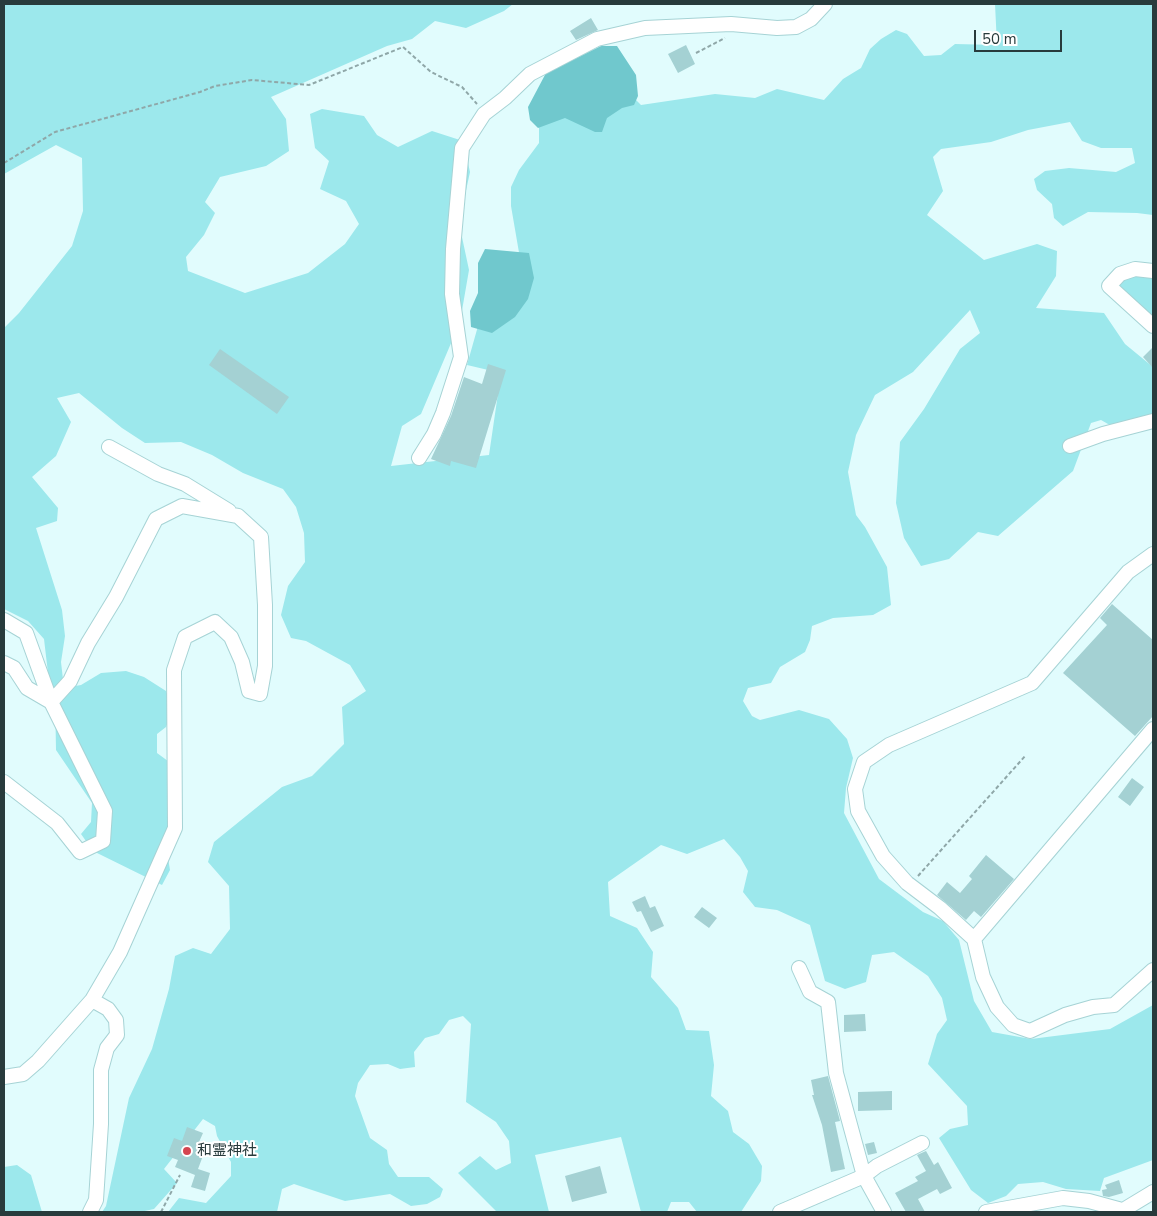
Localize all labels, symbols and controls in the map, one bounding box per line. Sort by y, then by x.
scale bar [977,20,1064,52]
text: 50 m [982,29,1017,49]
place label: 和霊神社 [197,1142,257,1160]
marker: 和霊神社 [181,1145,193,1157]

